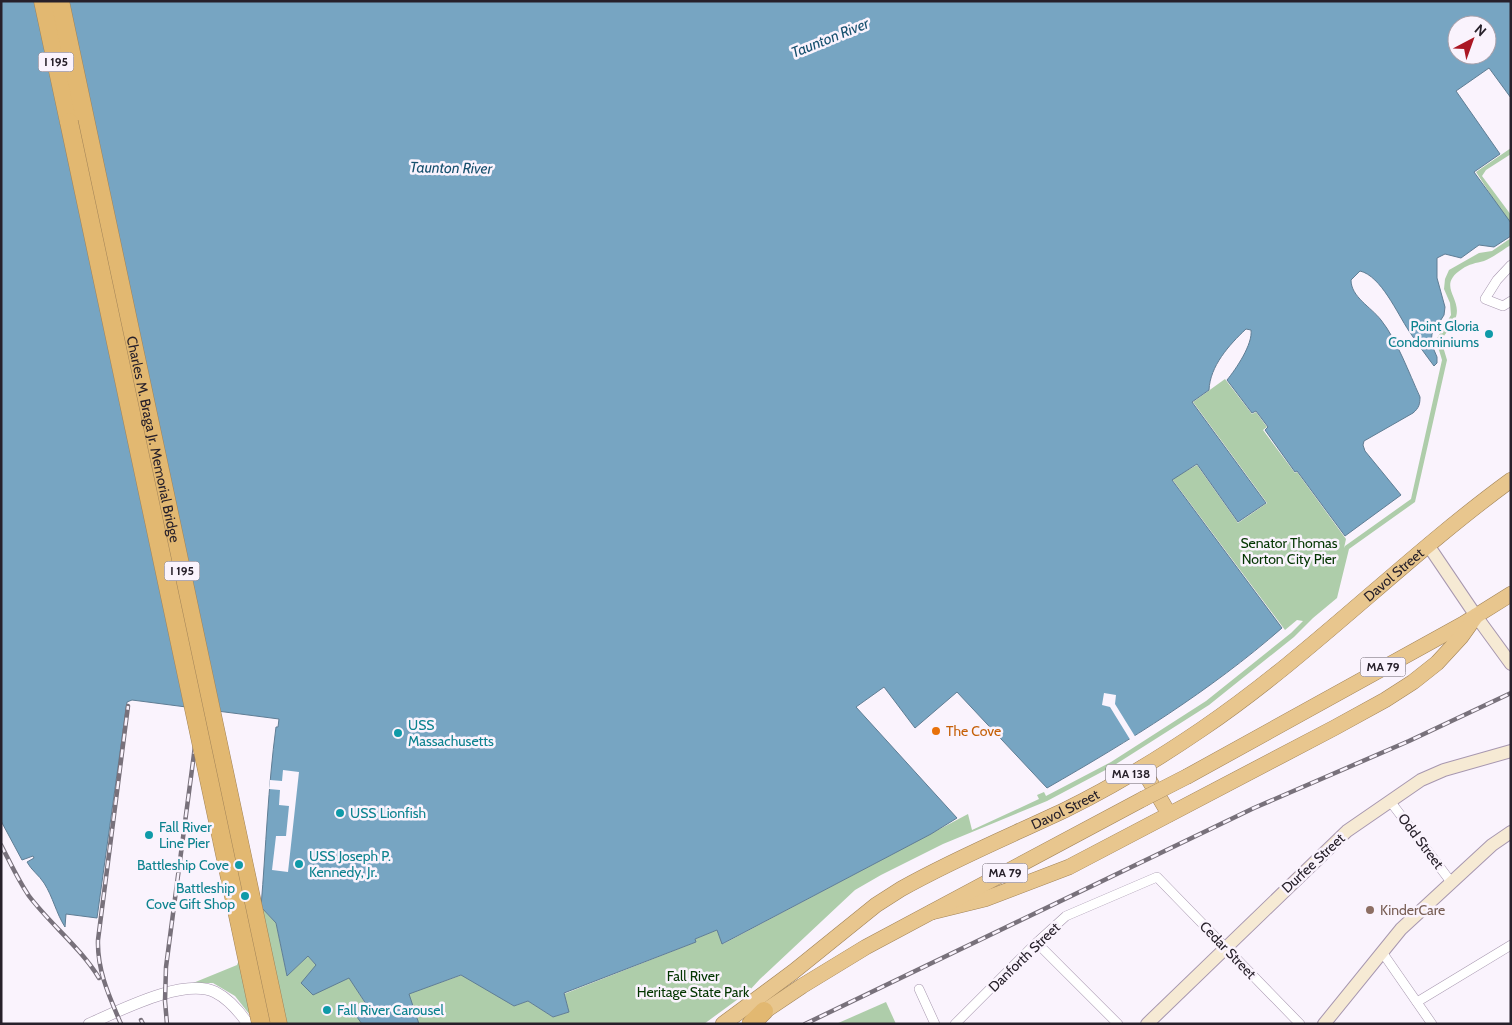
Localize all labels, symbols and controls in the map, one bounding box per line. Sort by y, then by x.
water label: Taunton River [788,14,873,62]
north arrow [1447,15,1497,65]
text: N [1471,20,1490,40]
road number: I 195 [38,52,74,72]
water label: Taunton River [410,158,494,178]
place label: Point Gloria Condominiums [1388,317,1479,351]
marker: Point Gloria Condominiums [1483,328,1495,340]
street label: Charles M. Braga Jr. Memorial Bridge [123,334,184,544]
park label: Senator Thomas Norton City Pier [1240,534,1338,568]
street label: Davol Street [1360,544,1428,606]
road number: I 195 [164,562,200,580]
road number: MA 79 [1360,658,1406,676]
place label: USS Massachusetts [408,716,494,750]
place label: The Cove [946,722,1001,740]
marker: The Cove [930,725,942,737]
marker: USS Massachusetts [392,727,404,739]
road number: MA 138 [1106,764,1156,784]
street label: Davol Street [1028,785,1102,833]
place label: USS Lionfish [350,804,426,822]
marker: USS Lionfish [334,807,346,819]
street label: Odd Street [1394,809,1448,873]
place label: Fall River Line Pier [159,818,212,852]
marker: Fall River Line Pier [143,829,155,841]
street label: Durfee Street [1278,829,1349,897]
place label: USS Joseph P. Kennedy, Jr. [309,847,391,881]
place label: Battleship Cove [137,856,229,874]
marker: USS Joseph P. Kennedy, Jr. [293,858,305,870]
marker: Battleship Cove [233,859,245,871]
road number: MA 79 [982,864,1028,882]
place label: Battleship Cove Gift Shop [146,879,235,913]
marker: Battleship Cove Gift Shop [239,890,251,902]
place label: KinderCare [1380,901,1445,919]
marker: KinderCare [1364,904,1376,916]
street label: Cedar Street [1196,917,1260,983]
street label: Danforth Street [984,918,1064,996]
park label: Fall River Heritage State Park [637,967,750,1001]
place label: Fall River Carousel [337,1001,444,1019]
marker: Fall River Carousel [321,1004,333,1016]

